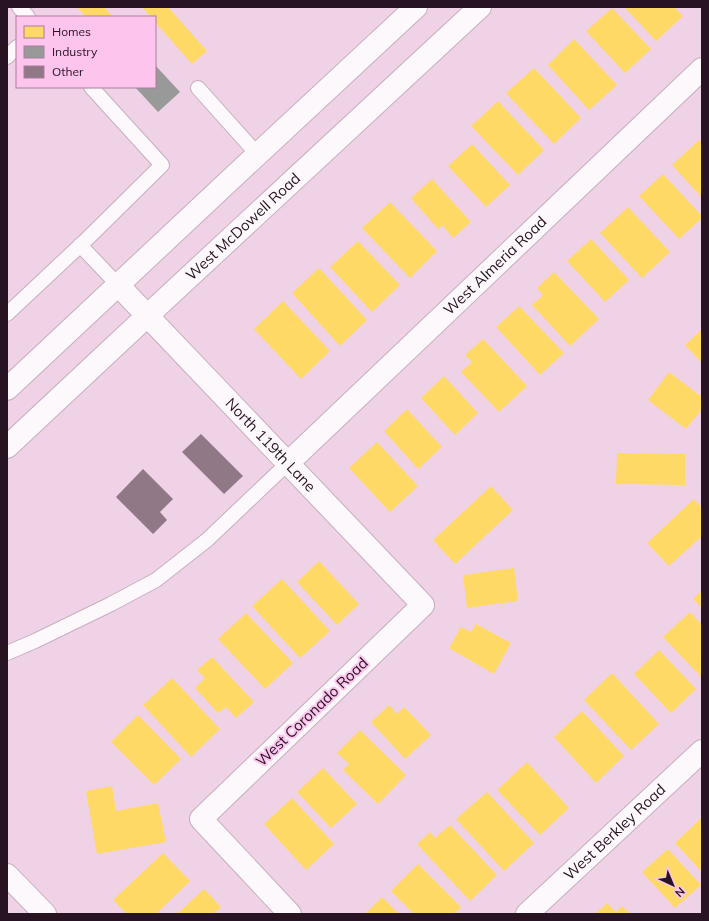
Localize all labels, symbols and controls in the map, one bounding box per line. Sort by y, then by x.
legend [16,16,156,88]
text: Homes [52,24,91,39]
text: Industry [52,44,98,59]
text: Other [52,64,84,79]
street label: West McDowell Road [182,169,304,284]
street label: West Almeria Road [439,212,550,319]
street label: North 119th Lane [222,394,320,496]
street label: West Coronado Road [252,653,372,770]
street label: West Berkley Road [560,780,669,884]
north arrow [653,865,693,905]
text: N [672,884,688,900]

